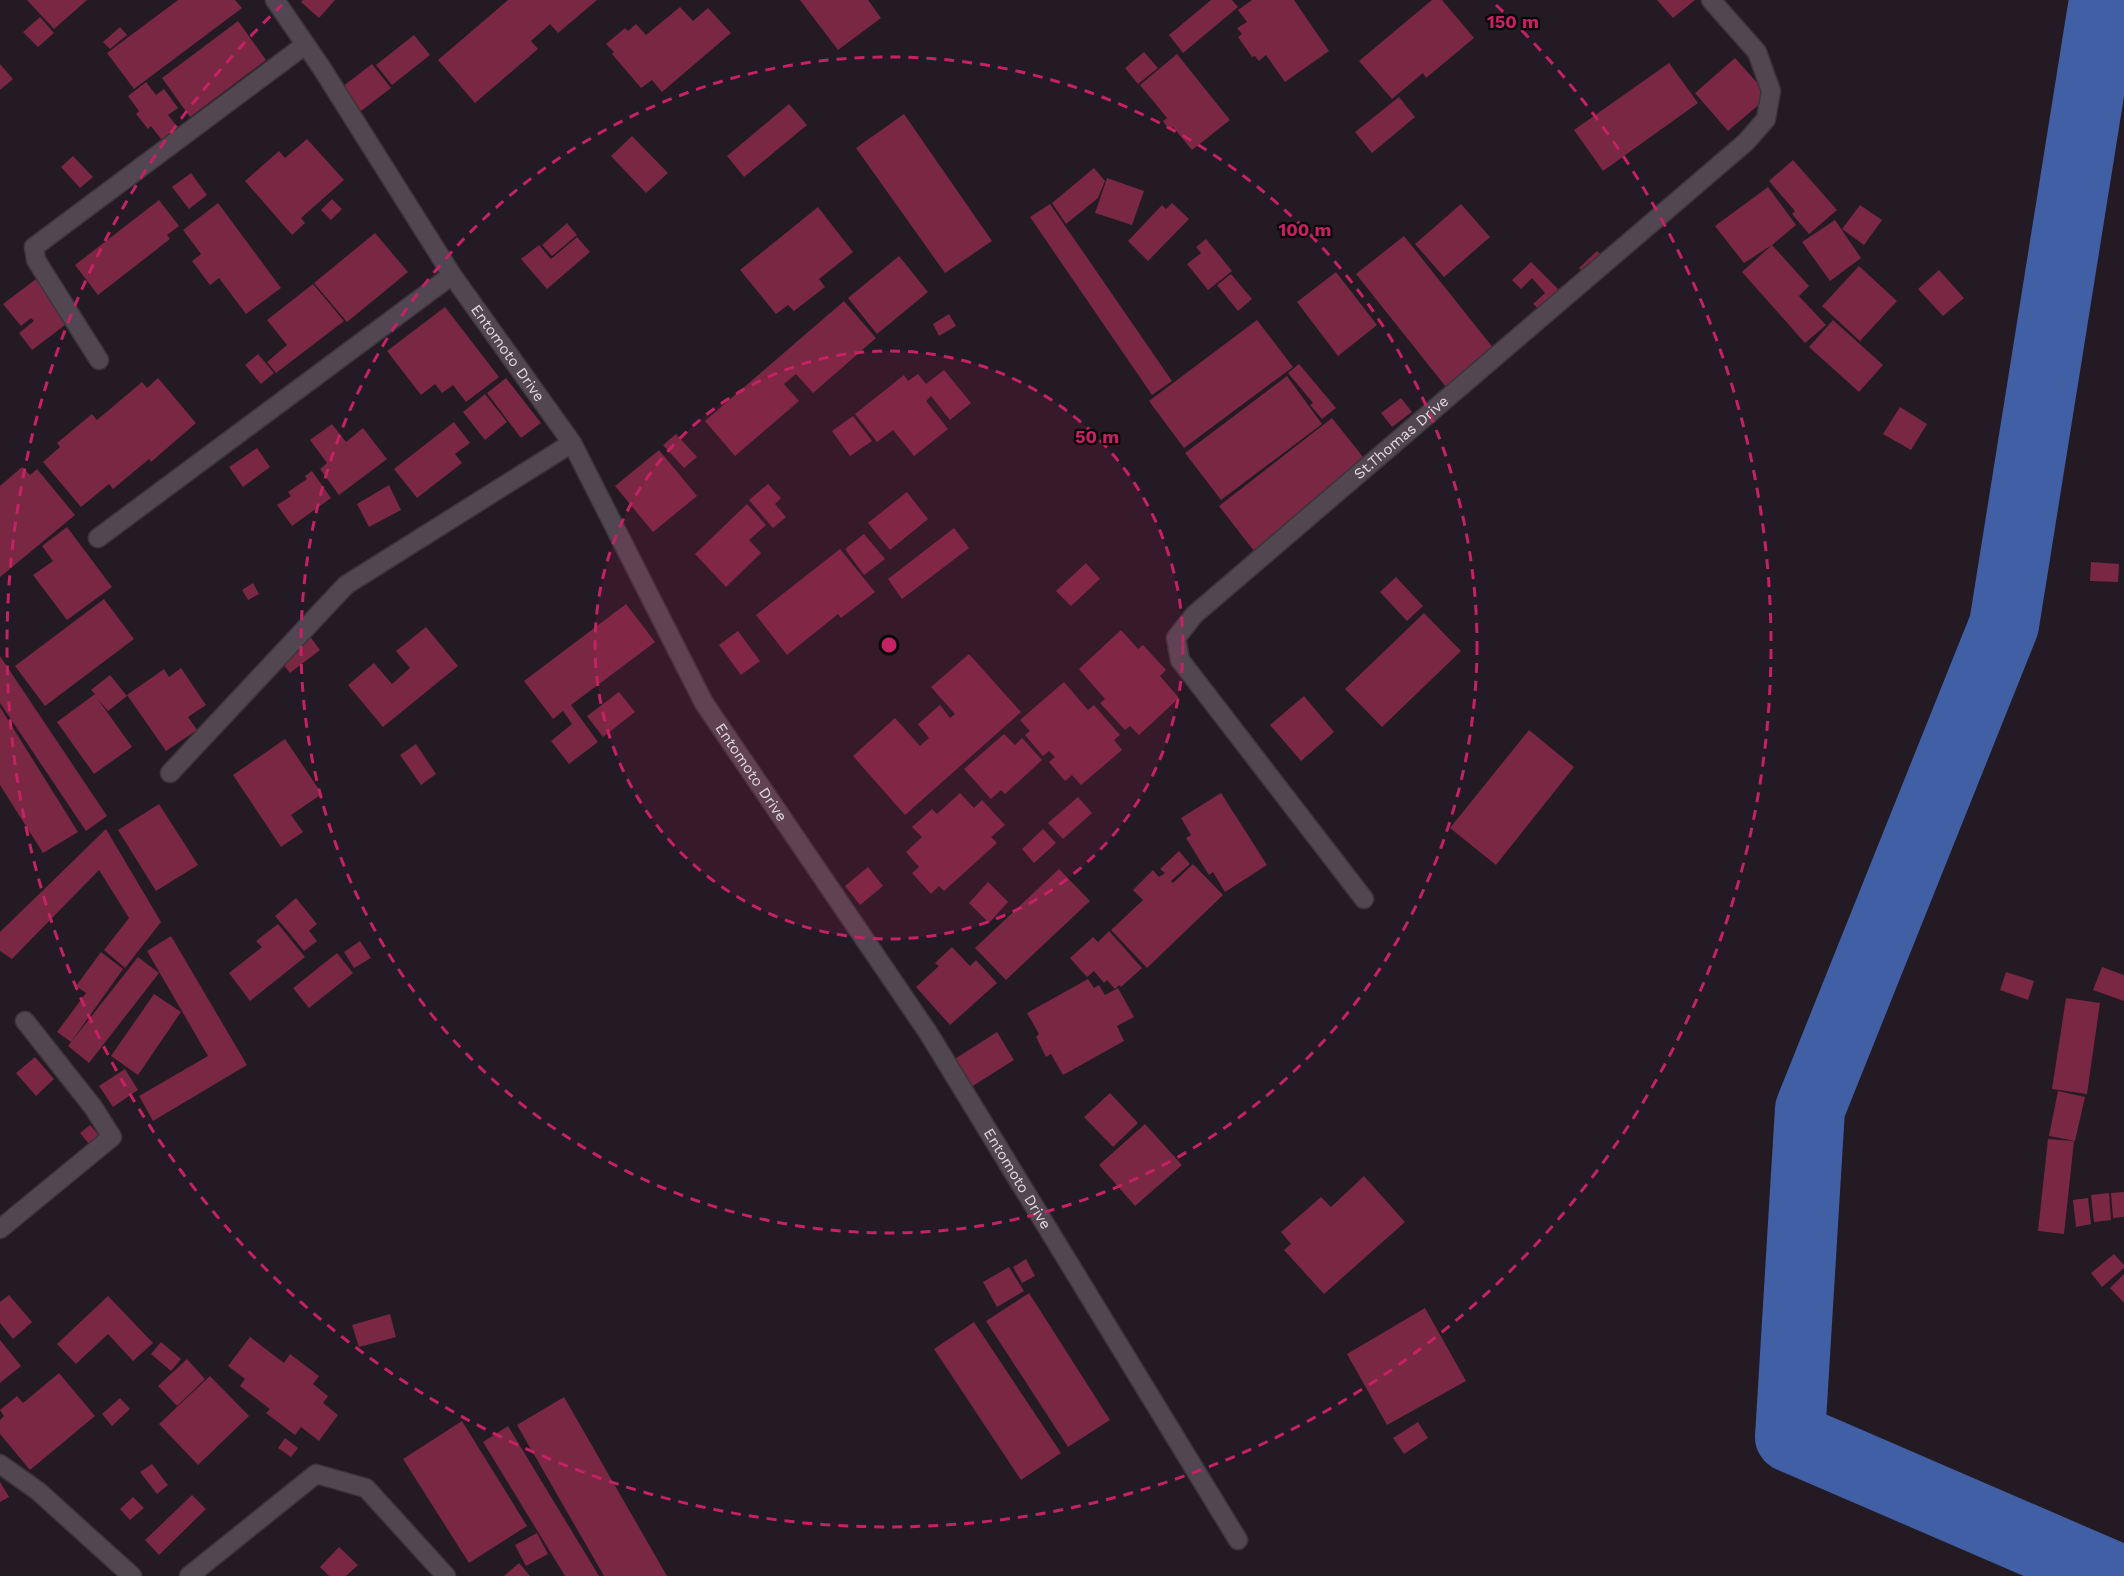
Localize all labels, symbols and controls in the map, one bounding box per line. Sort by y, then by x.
text: 150 m [1487,11,1539,32]
text: 100 m [1278,219,1332,240]
street label: Entomoto Drive [467,301,549,405]
street label: St.Thomas Drive [1350,392,1452,483]
text: 50 m [1075,426,1119,447]
centre of rings [879,635,899,655]
street label: Entomoto Drive [711,720,791,825]
street label: Entomoto Drive [980,1125,1055,1233]

